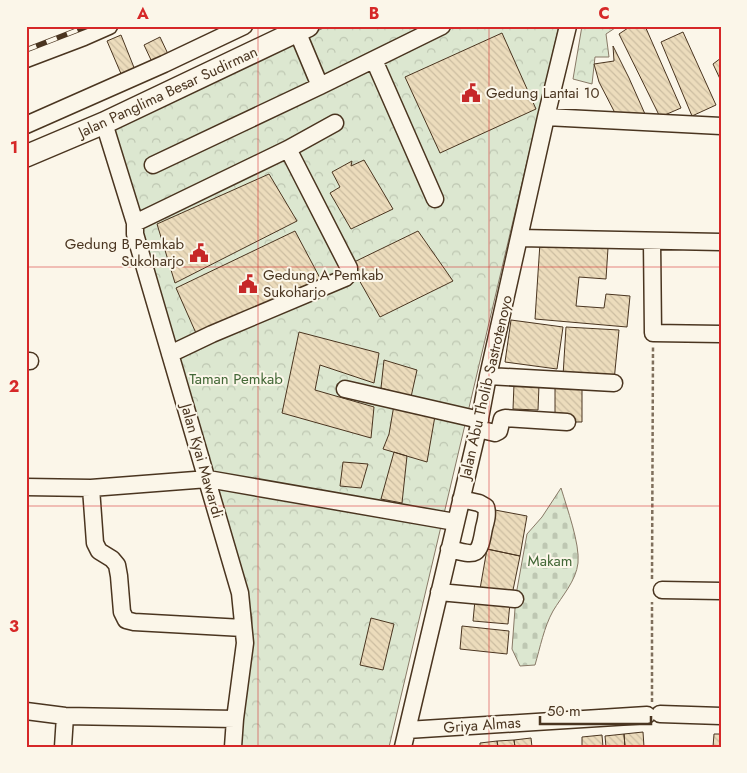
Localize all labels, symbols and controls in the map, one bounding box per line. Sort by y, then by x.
text: A [136,2,149,25]
text: B [369,2,379,25]
text: C [598,2,610,25]
street label: Jalan Panglima Besar Sudirman [73,41,261,144]
public building icon: Gedung Lantai 10 [460,82,482,104]
place label: Gedung Lantai 10 [486,82,600,104]
text: 1 [10,136,18,159]
place label: Gedung B Pemkab Sukoharjo [65,233,184,272]
public building icon: Gedung B Pemkab Sukoharjo [188,242,210,264]
place label: Gedung A Pemkab Sukoharjo [263,264,384,303]
public building icon: Gedung A Pemkab Sukoharjo [237,273,259,295]
street label: Jalan Abu Tholib Sastrotenoyo [454,293,518,483]
park label: Taman Pemkab [189,368,283,390]
text: 2 [9,375,19,398]
street label: Jalan Kyai Mawardi [175,399,229,521]
park label: Makam [528,550,572,572]
text: 3 [9,615,19,638]
scale bar [540,693,651,725]
text: 50 m [547,700,581,722]
street label: Griya Almas [443,711,521,739]

